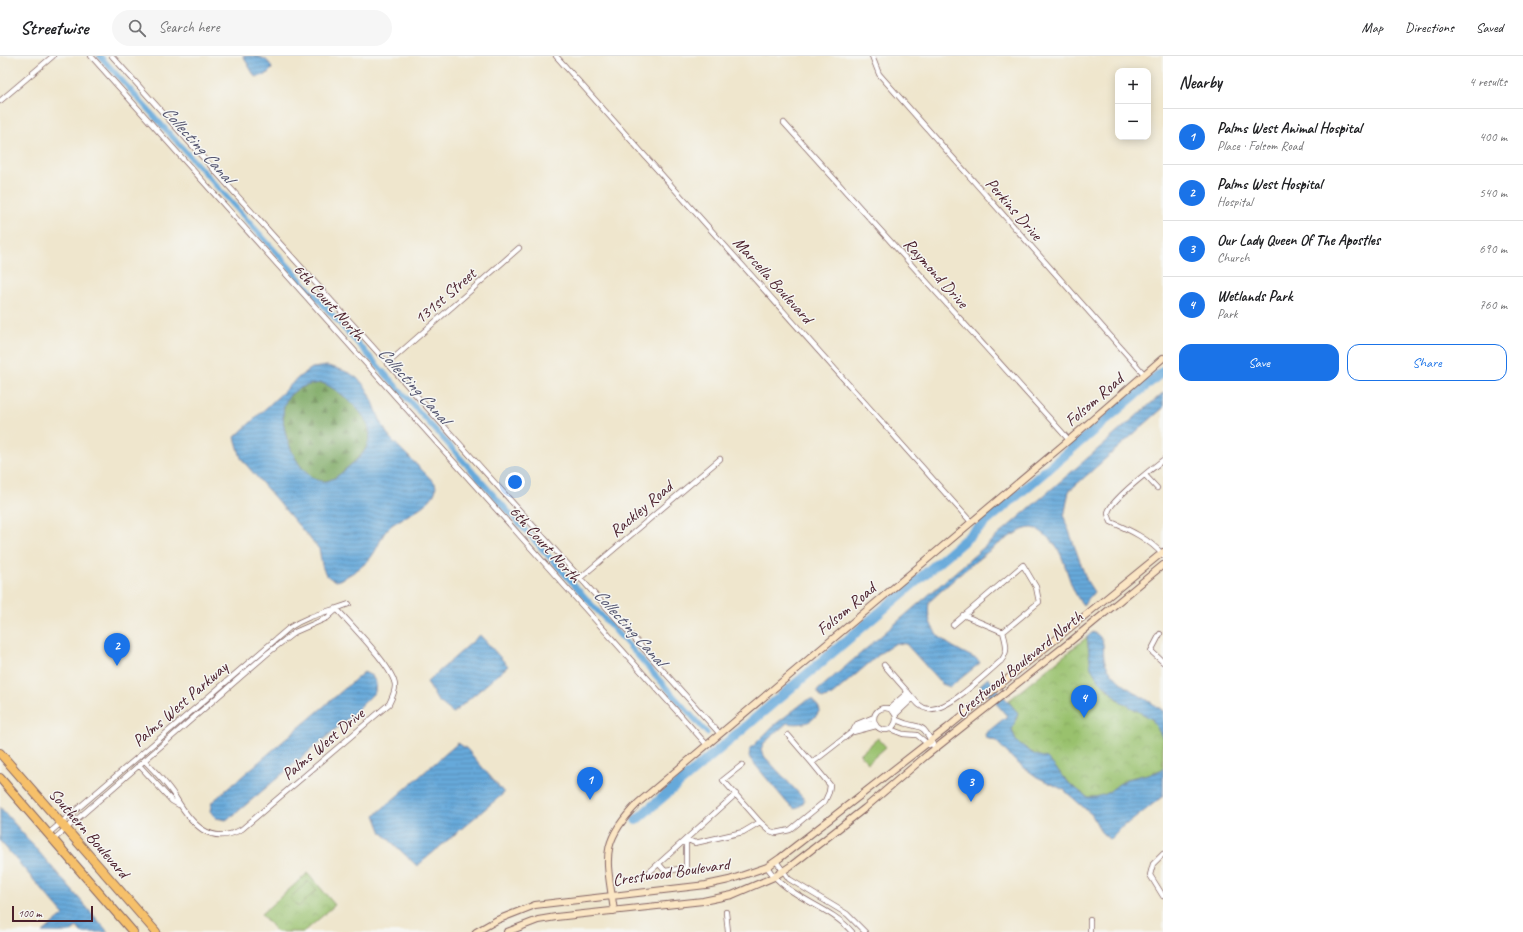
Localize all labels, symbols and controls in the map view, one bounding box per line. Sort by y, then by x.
search box [112,10,392,46]
text: Streetwise [20,16,88,40]
icon: search [126,17,148,39]
text: Search here [158,18,220,37]
text: Map [1362,19,1383,36]
text: Directions [1405,19,1454,36]
text: Saved [1476,19,1503,36]
map controls [1115,68,1151,140]
button: + [1115,68,1151,104]
text: Nearby [1179,72,1222,93]
text: 4 results [1469,74,1507,90]
water label: Collecting Canal [158,101,242,192]
button: − [1115,104,1151,140]
text: Palms West Animal Hospital [1217,119,1362,138]
text: 1 [1189,129,1195,145]
text: 400 m [1479,129,1507,145]
text: Place · Folsom Road [1217,138,1303,154]
street label: Perkins Drive [981,173,1048,246]
text: Palms West Hospital [1217,175,1322,194]
text: 2 [1189,185,1195,201]
text: 540 m [1479,185,1507,201]
text: Hospital [1217,194,1253,210]
text: Our Lady Queen Of The Apostles [1217,231,1380,250]
street label: Marcella Boulevard [729,232,820,330]
street label: Raymond Drive [899,234,974,313]
text: 3 [1189,241,1195,257]
text: 690 m [1479,241,1507,257]
text: Church [1217,250,1250,266]
street label: 6th Court North [289,259,370,346]
street label: 131st Street [410,262,482,329]
text: Wetlands Park [1217,287,1292,306]
text: 4 [1189,297,1195,313]
text: 760 m [1479,297,1507,313]
text: Park [1217,306,1238,322]
water label: Collecting Canal [374,342,458,433]
button: Save [1179,344,1339,381]
button: Share [1347,344,1507,381]
street label: Folsom Road [1060,367,1129,431]
your location [505,472,525,492]
street label: Rackley Road [605,474,679,541]
street label: 6th Court North [505,501,586,588]
street label: Folsom Road [812,577,882,640]
water label: Collecting Canal [590,584,674,675]
street label: Crestwood Boulevard North [951,606,1087,722]
pin: 2 [104,633,130,666]
street label: Palms West Parkway [128,656,233,751]
pin: 4 [1071,685,1097,718]
street label: Palms West Drive [277,702,370,785]
pin: 1 [577,767,603,800]
pin: 3 [958,769,984,802]
street label: Southern Boulevard [44,784,136,885]
street label: Crestwood Boulevard [611,853,733,891]
scale bar [12,904,93,923]
text: 100 m [18,906,42,920]

